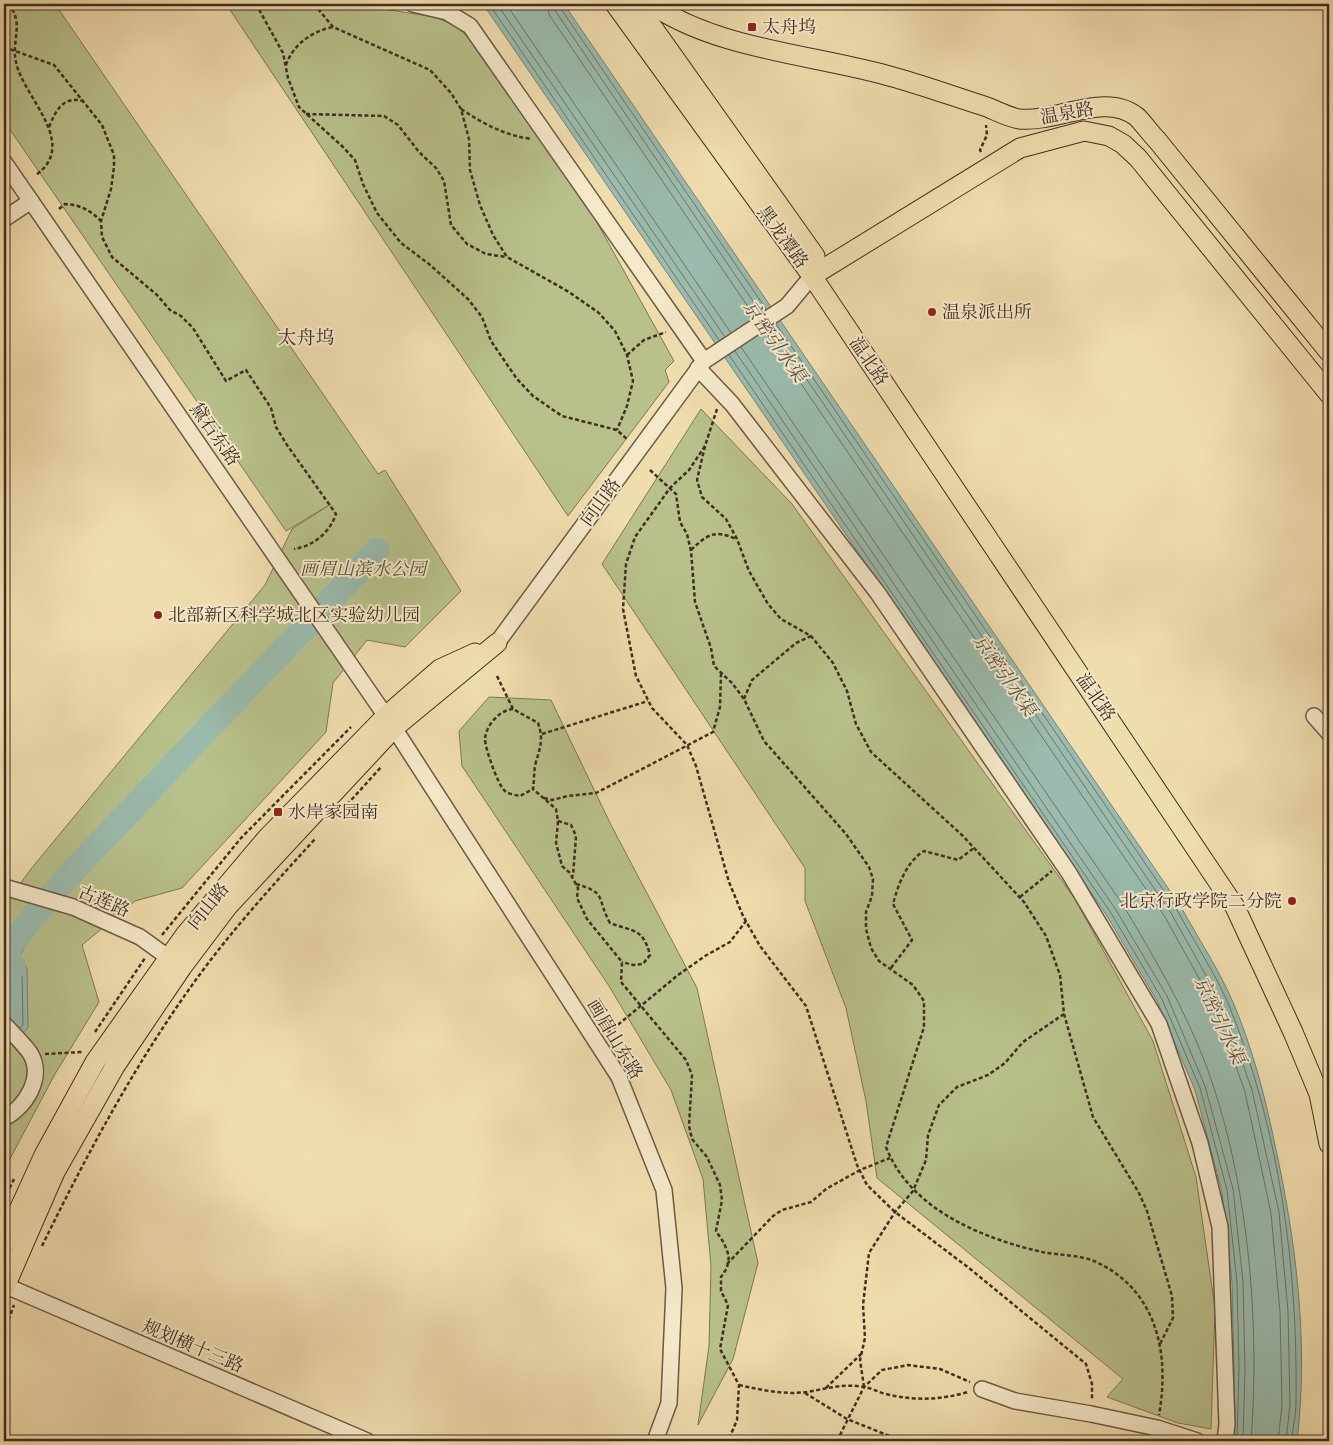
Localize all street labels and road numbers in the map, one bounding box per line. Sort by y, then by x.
street label: 温泉路 [1039,97,1095,129]
street label: 黑龙潭路 [753,201,813,273]
street label: 温北路 [845,332,893,390]
street label: 黛石东路 [185,398,245,470]
street label: 向山路 [575,474,625,530]
street label: 温北路 [1072,668,1120,726]
street label: 向山路 [182,878,234,934]
street label: 古莲路 [75,880,133,922]
street label: 画眉山东路 [582,995,648,1083]
street label: 规划横十三路 [139,1315,247,1377]

